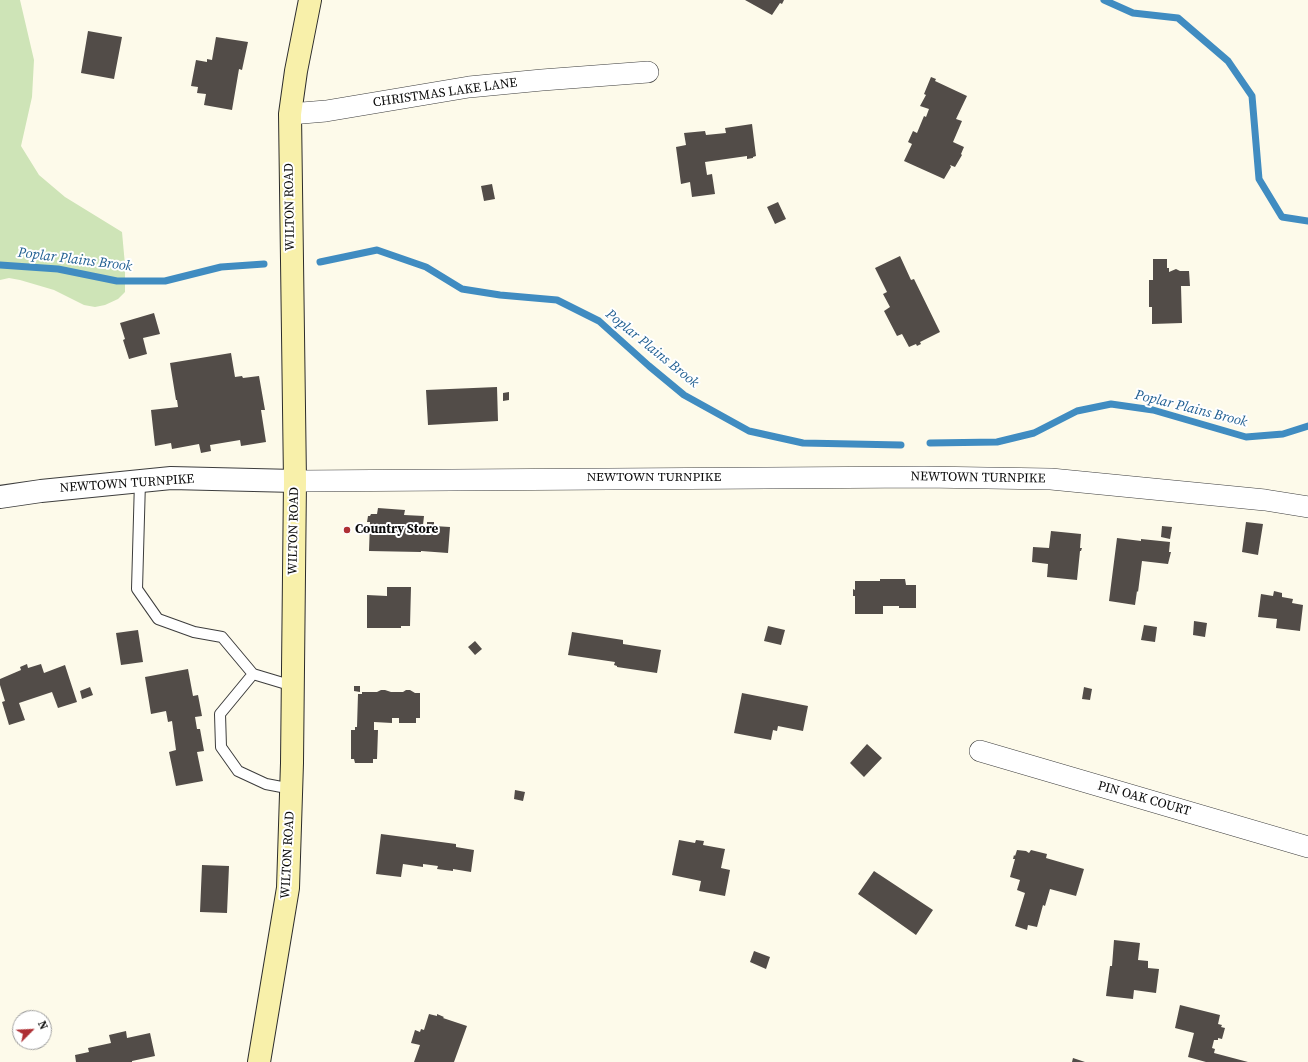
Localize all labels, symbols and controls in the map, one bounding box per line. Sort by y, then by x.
street label: CHRISTMAS LAKE LANE [372,75,518,111]
street label: WILTON ROAD [281,163,299,251]
water label: Poplar Plains Brook [17,245,133,275]
water label: Poplar Plains Brook [602,306,702,392]
water label: Poplar Plains Brook [1133,387,1249,431]
street label: NEWTOWN TURNPIKE [911,469,1045,487]
street label: NEWTOWN TURNPIKE [587,470,721,486]
street label: NEWTOWN TURNPIKE [59,472,195,496]
street label: WILTON ROAD [285,487,303,575]
place label: Country Store [355,522,438,538]
marker: Country Store [342,525,352,535]
street label: PIN OAK COURT [1096,778,1192,820]
street label: WILTON ROAD [278,811,298,899]
north arrow [12,1010,52,1050]
text: N [34,1019,51,1032]

